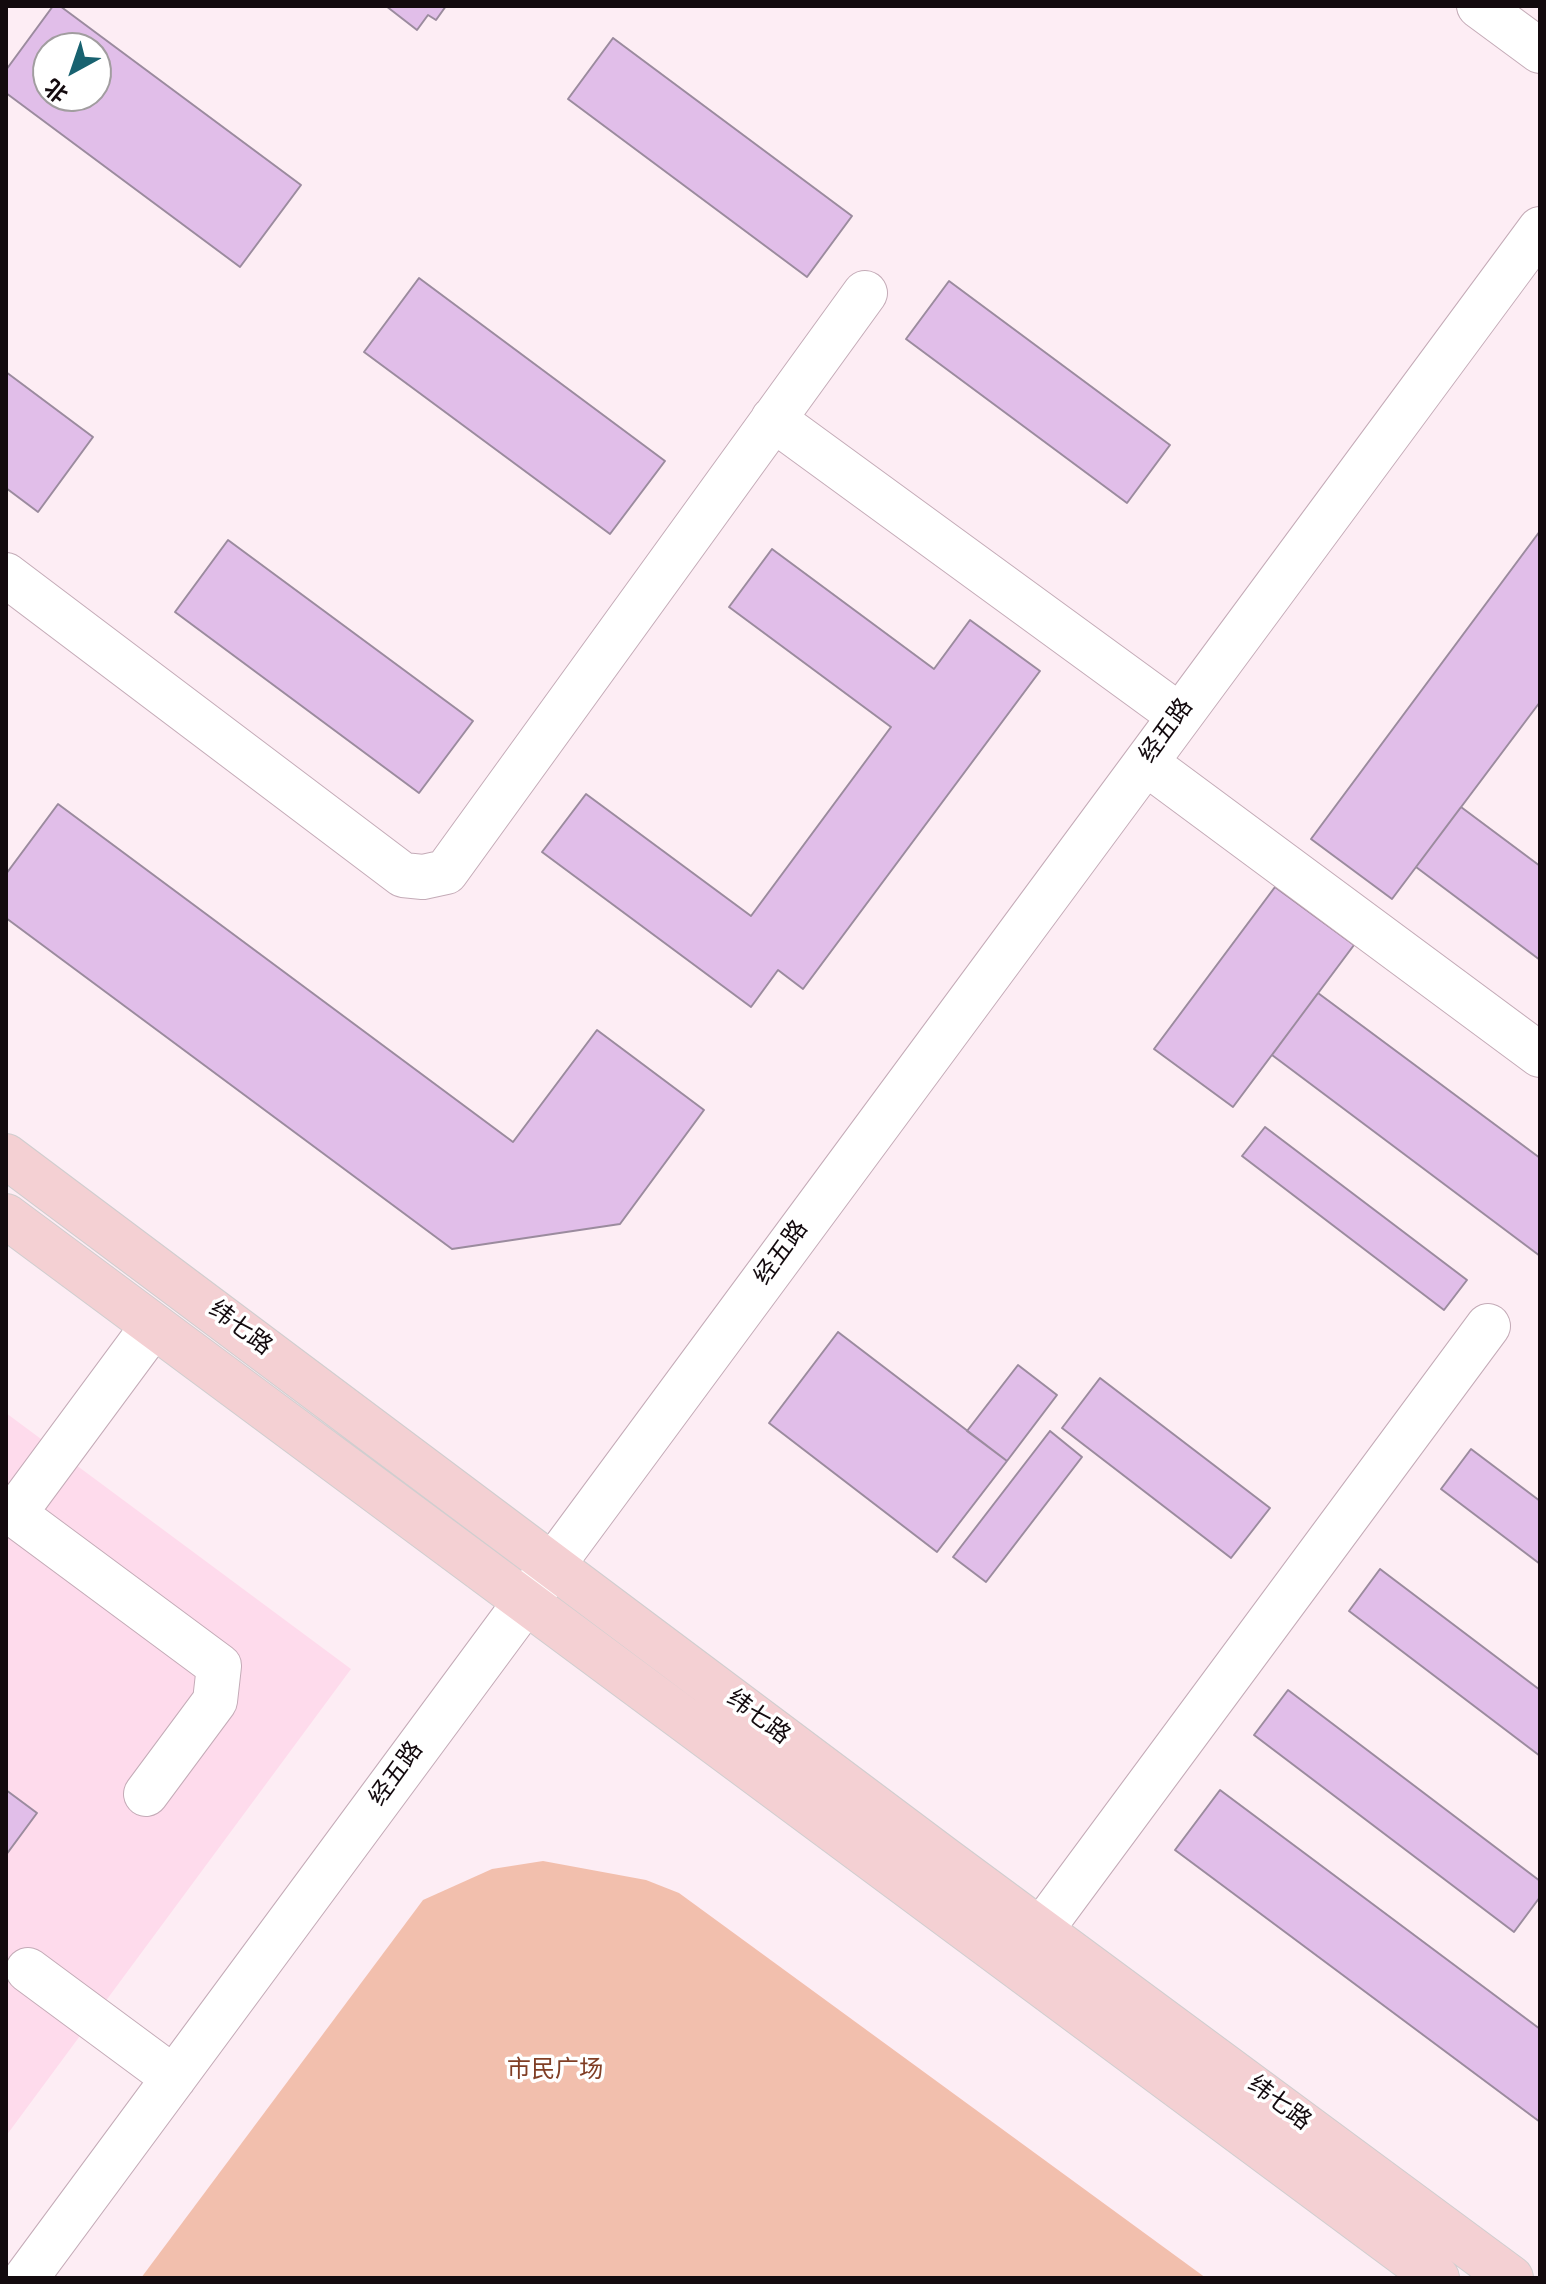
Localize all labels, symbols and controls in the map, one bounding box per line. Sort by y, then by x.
north arrow [32,32,112,112]
text: 北 [40,72,75,107]
street label: 经五路 [1135,694,1201,770]
street label: 经五路 [750,1216,816,1292]
street label: 纬七路 [202,1297,276,1363]
street label: 纬七路 [720,1686,794,1752]
street label: 经五路 [365,1737,431,1813]
park label: 市民广场 [507,2058,603,2086]
street label: 纬七路 [1241,2072,1315,2138]

